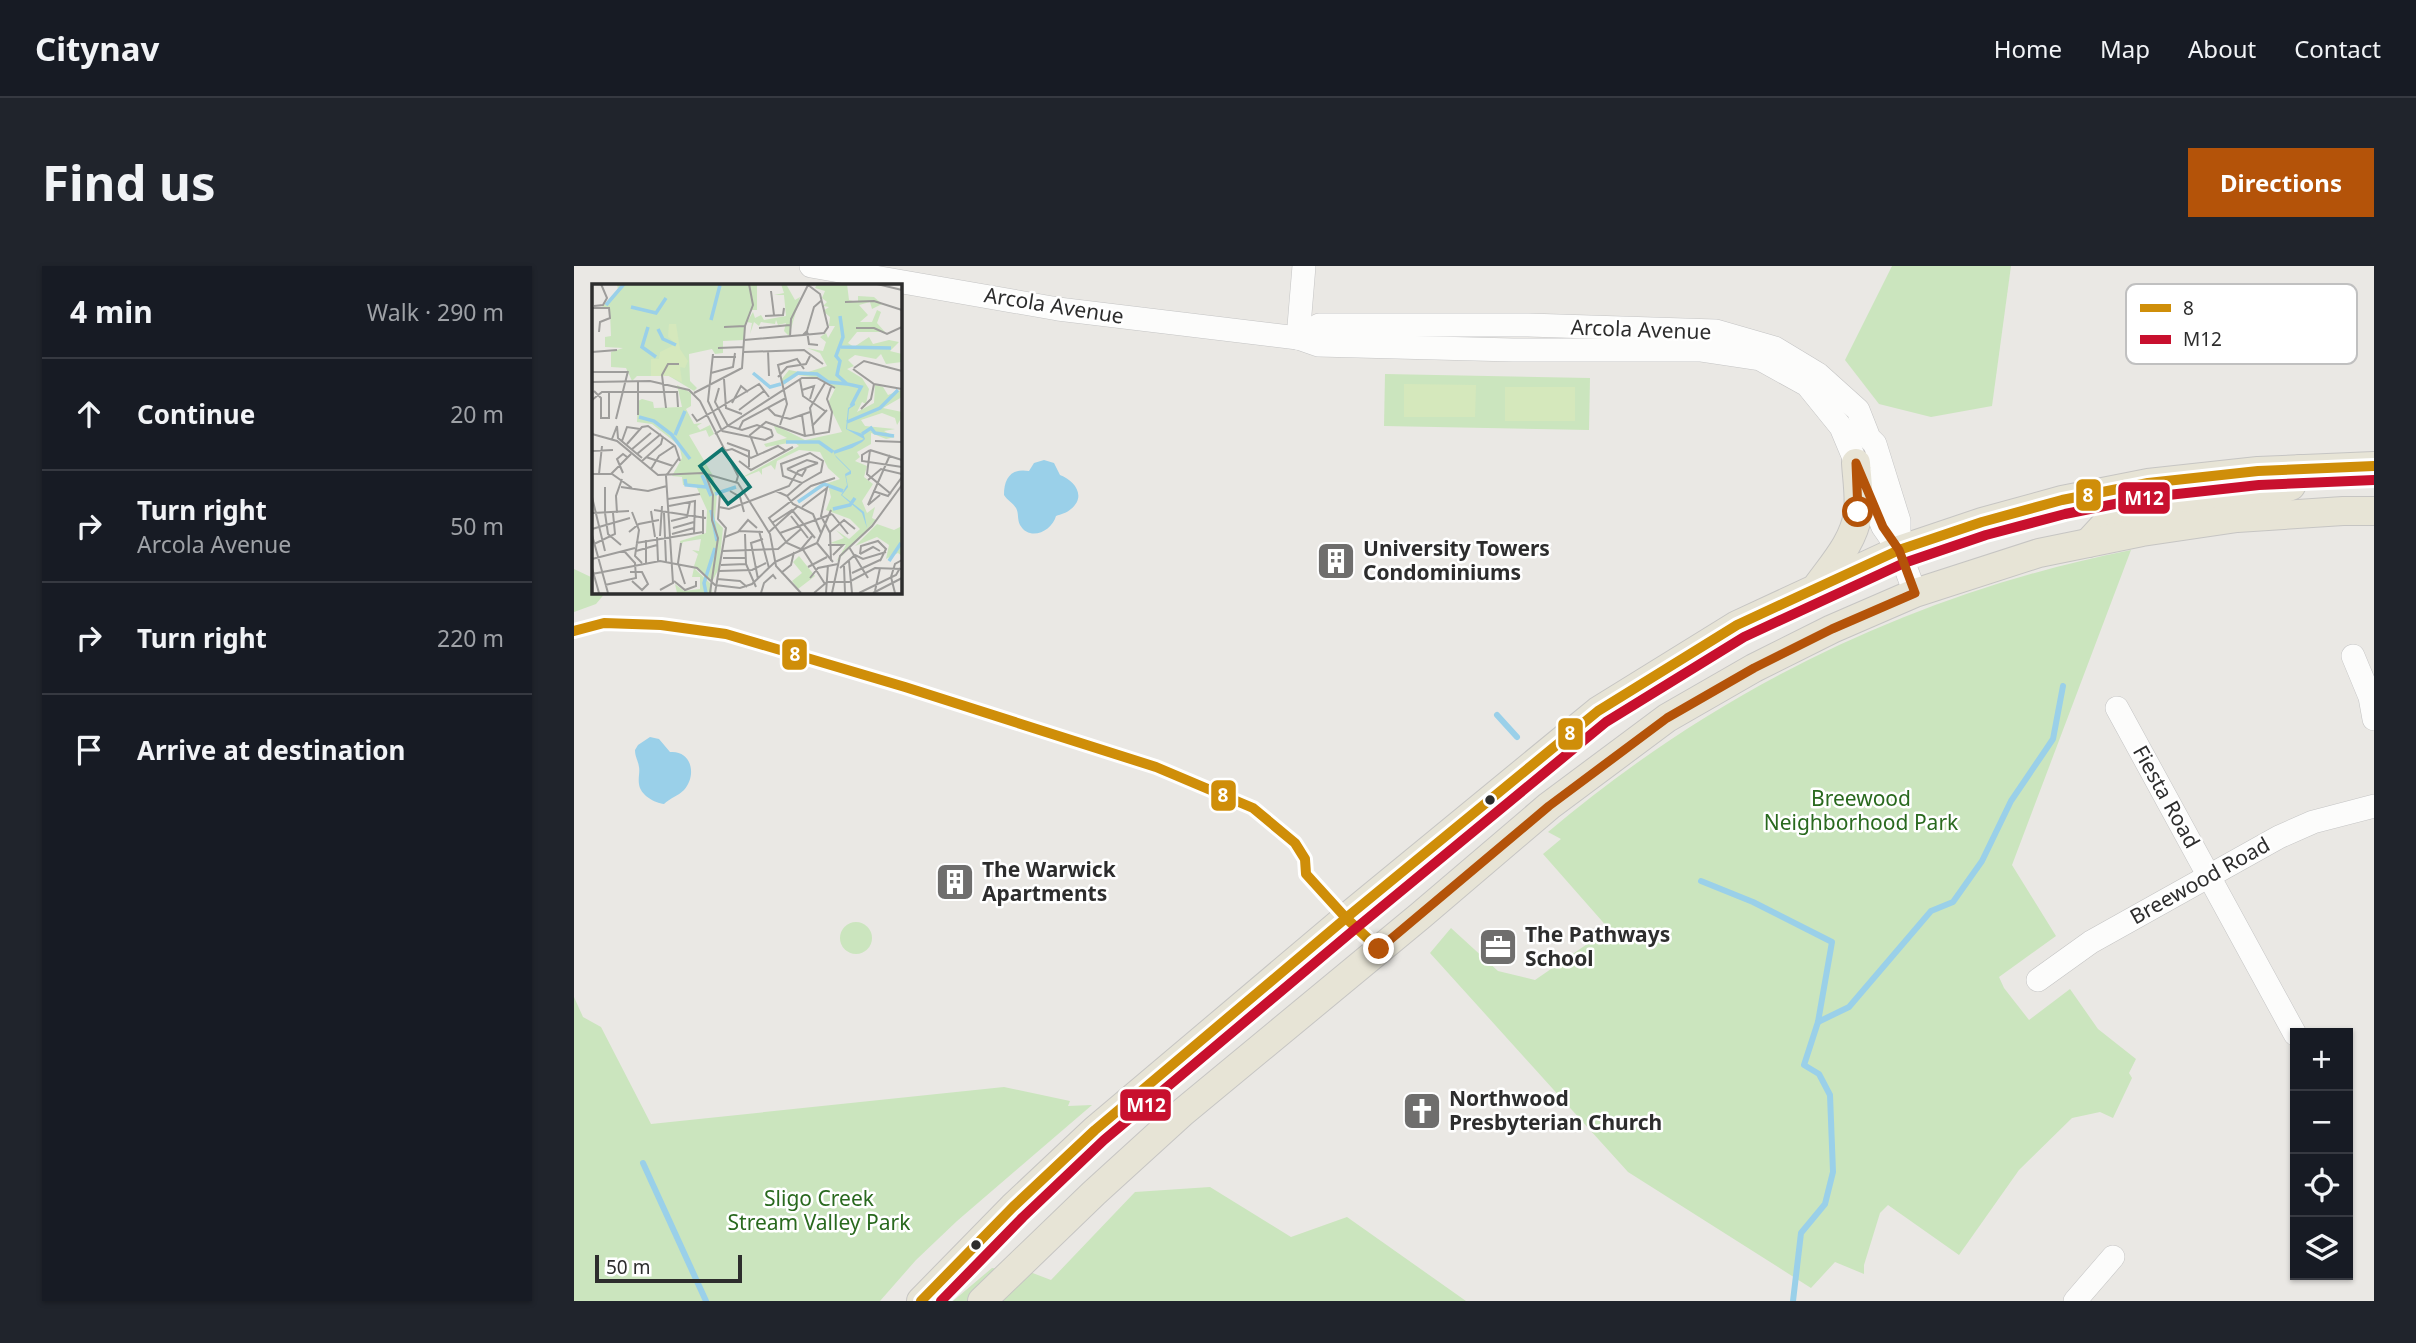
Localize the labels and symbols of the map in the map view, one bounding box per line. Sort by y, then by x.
street label: Arcola Avenue [982,280,1126,330]
inset map [592,284,901,593]
legend [2126,284,2357,364]
text: 8 [2183,295,2194,321]
street label: Arcola Avenue [1570,313,1712,345]
text: M12 [2183,326,2222,352]
line badge: 8 [2075,478,2102,512]
line badge: M12 [2117,481,2171,515]
text: 8 [2083,482,2094,508]
text: M12 [2124,485,2164,511]
route start [1842,496,1873,527]
place label: University Towers Condominiums [1363,534,1550,586]
building icon: University Towers Condominiums [1315,540,1357,582]
line badge: 8 [781,638,808,671]
text: 8 [790,641,801,667]
line badge: 8 [1557,717,1584,751]
text: 8 [1565,720,1576,746]
street label: Fiesta Road [2127,740,2207,853]
line badge: 8 [1210,779,1237,812]
text: 8 [1218,782,1229,808]
park label: Breewood Neighborhood Park [1764,784,1959,836]
unlabelled marker [1483,793,1497,807]
street label: Breewood Road [2125,830,2274,930]
place label: The Warwick Apartments [982,855,1117,907]
building icon: The Warwick Apartments [934,861,976,903]
place label: The Pathways School [1525,920,1670,972]
office icon: The Pathways School [1477,926,1519,968]
route end [1363,933,1394,964]
place label: Northwood Presbyterian Church [1449,1084,1662,1136]
line badge: M12 [1119,1088,1172,1122]
church icon: Northwood Presbyterian Church [1401,1090,1443,1132]
text: M12 [1126,1092,1166,1118]
park label: Sligo Creek Stream Valley Park [728,1184,911,1236]
unlabelled marker [969,1238,983,1252]
scale bar [595,1252,742,1284]

